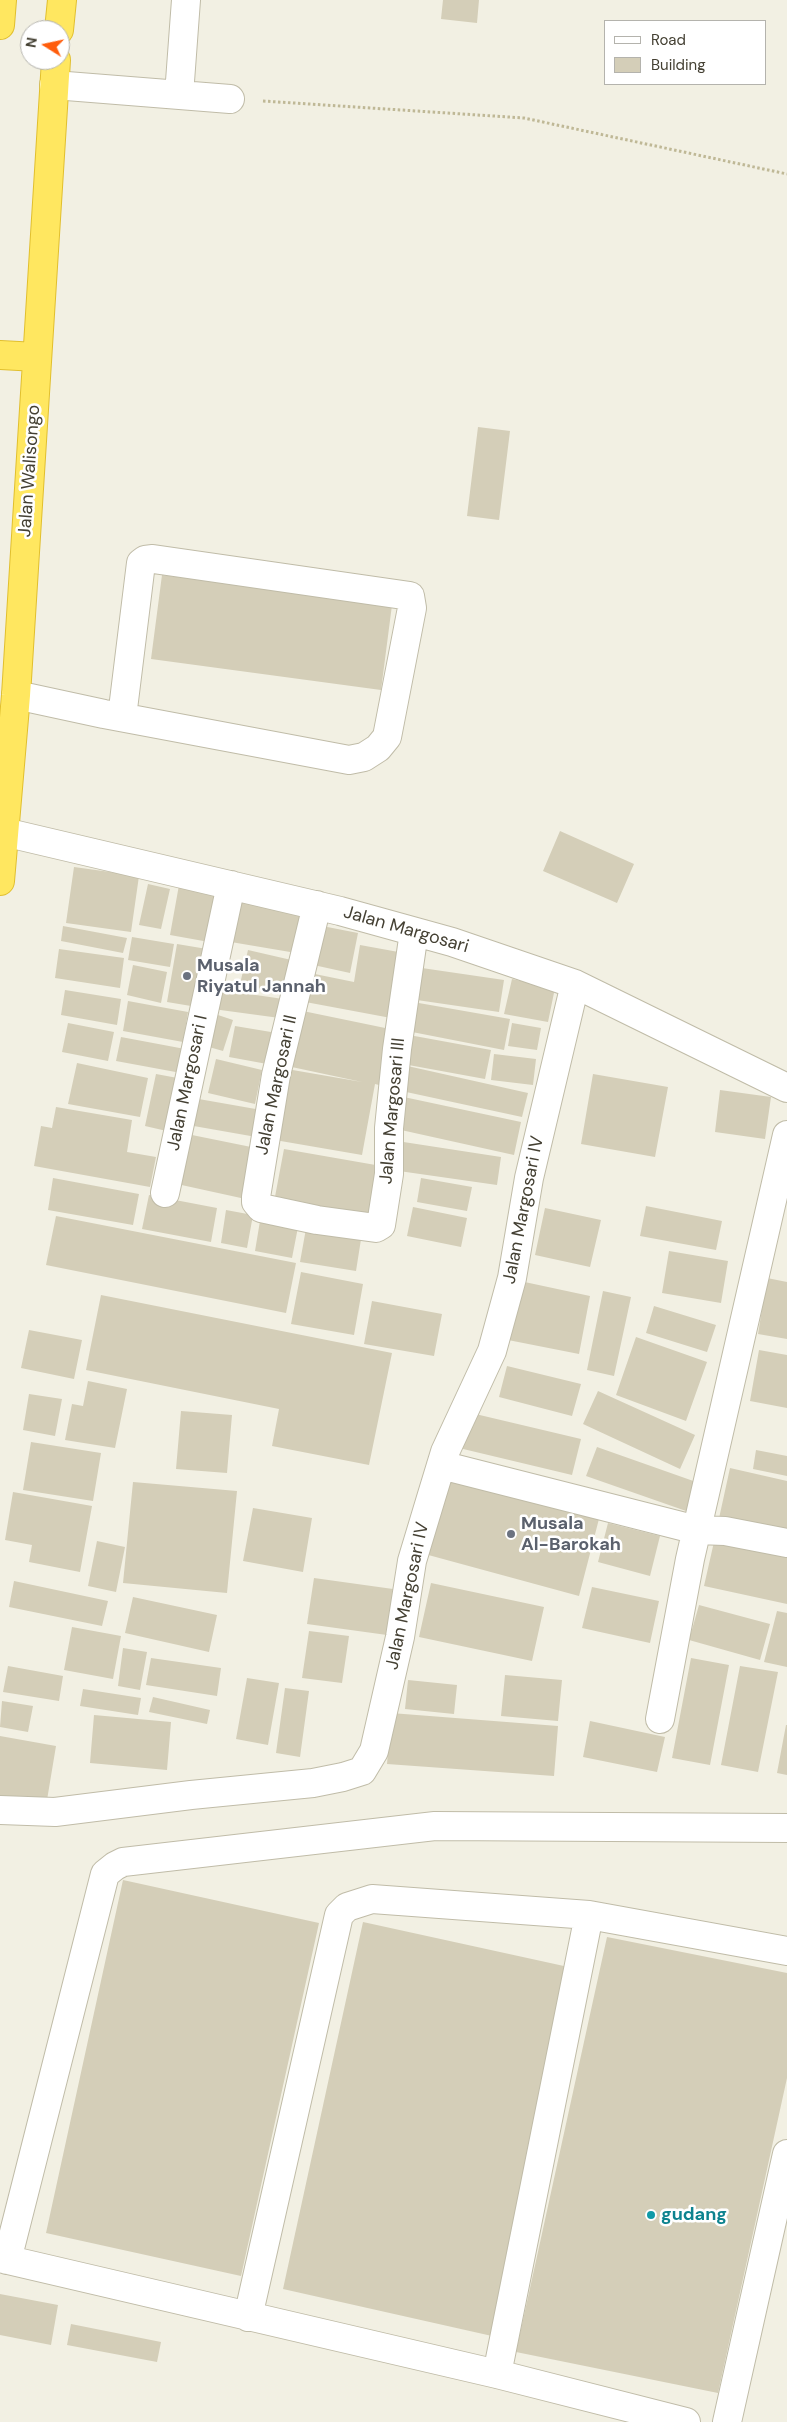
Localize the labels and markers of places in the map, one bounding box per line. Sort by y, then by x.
place label: Musala Riyatul Jannah [197,955,326,998]
marker: Musala Riyatul Jannah [181,970,193,982]
place label: Musala Al-Barokah [521,1513,621,1556]
marker: Musala Al-Barokah [505,1528,517,1540]
place label: gudang [661,2204,727,2226]
marker: gudang [645,2209,657,2221]

